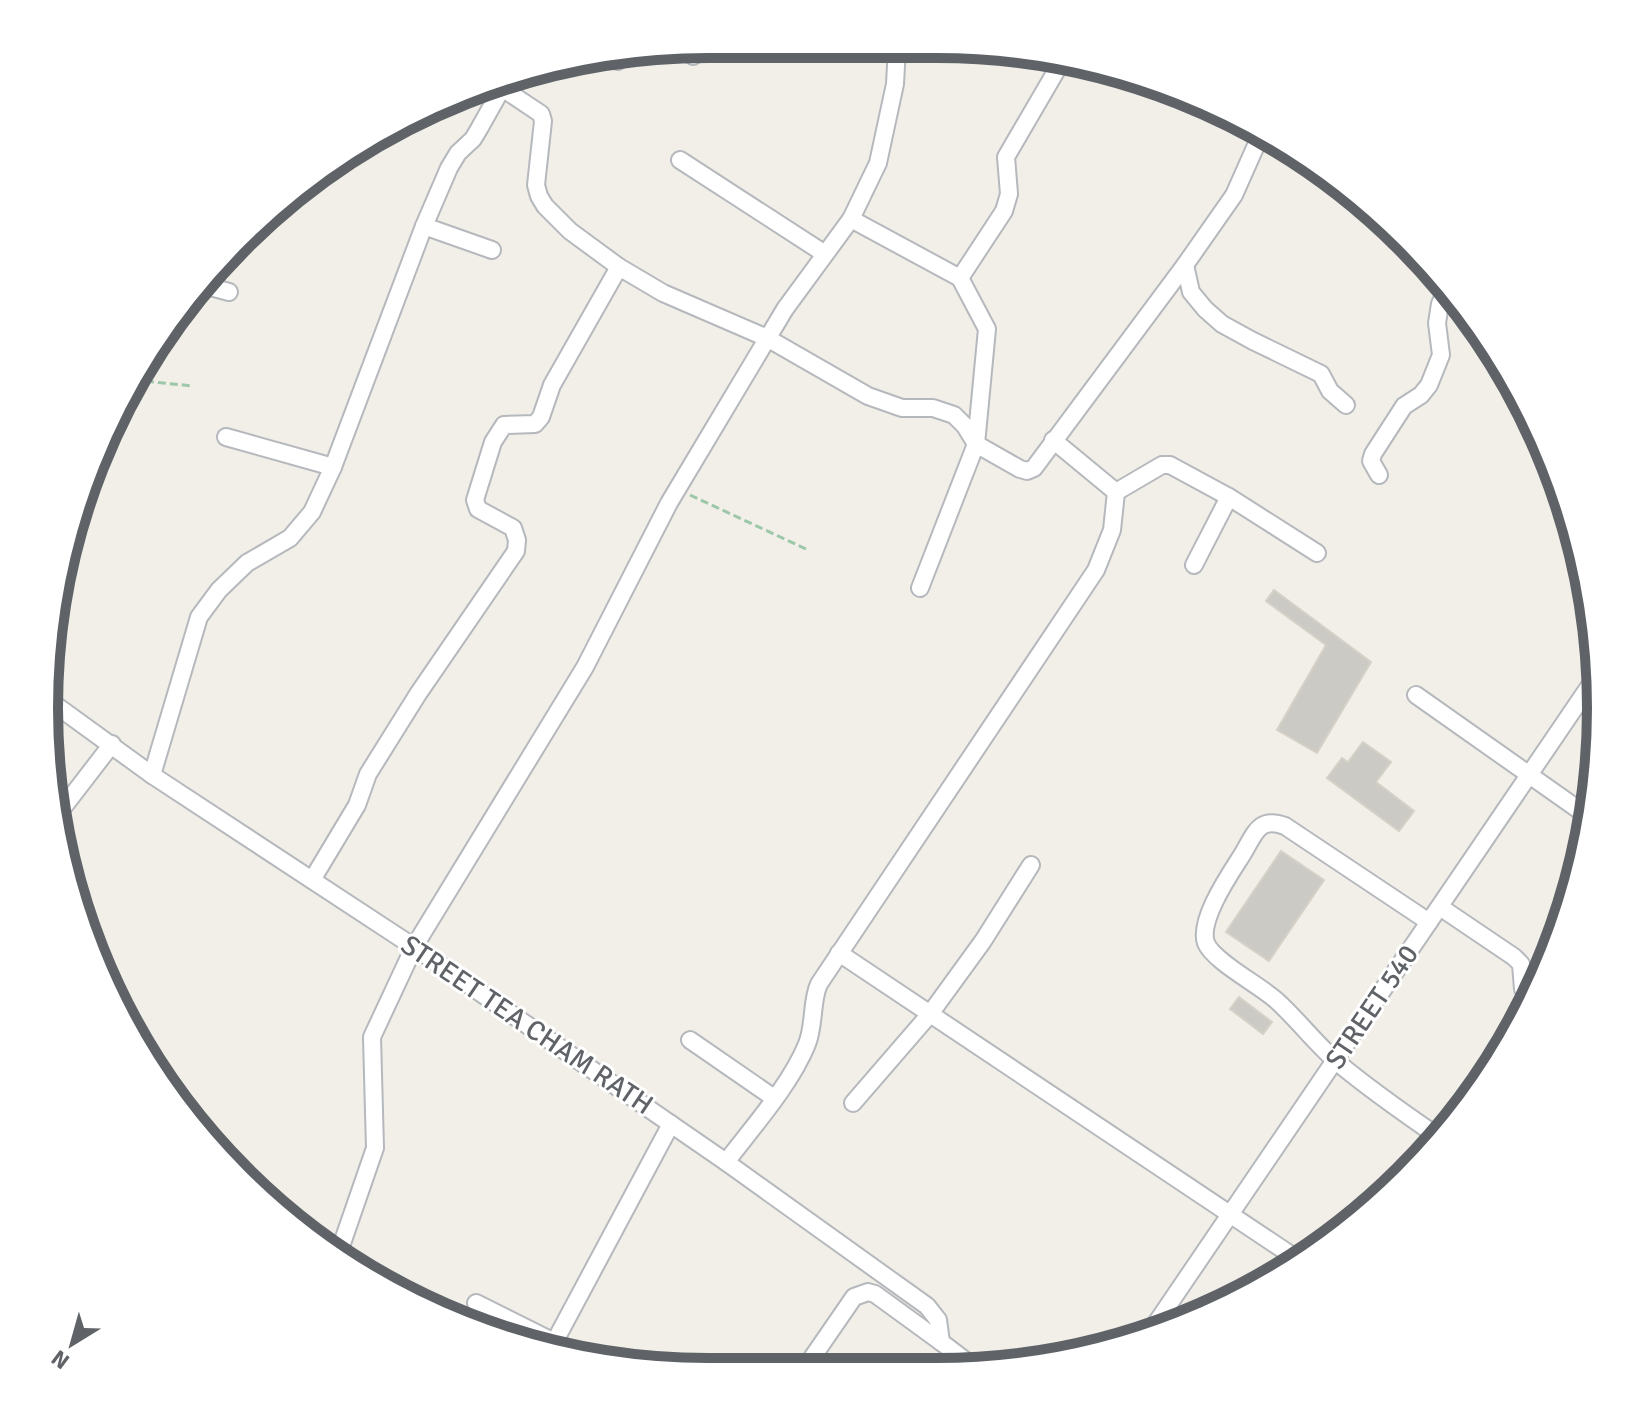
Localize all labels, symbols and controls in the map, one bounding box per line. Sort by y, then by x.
street label: STREET TEA CHAM RATH [395,928,659,1122]
street label: STREET 540 [1318,938,1426,1076]
north arrow [32,1304,112,1384]
text: N [46,1344,75,1375]

